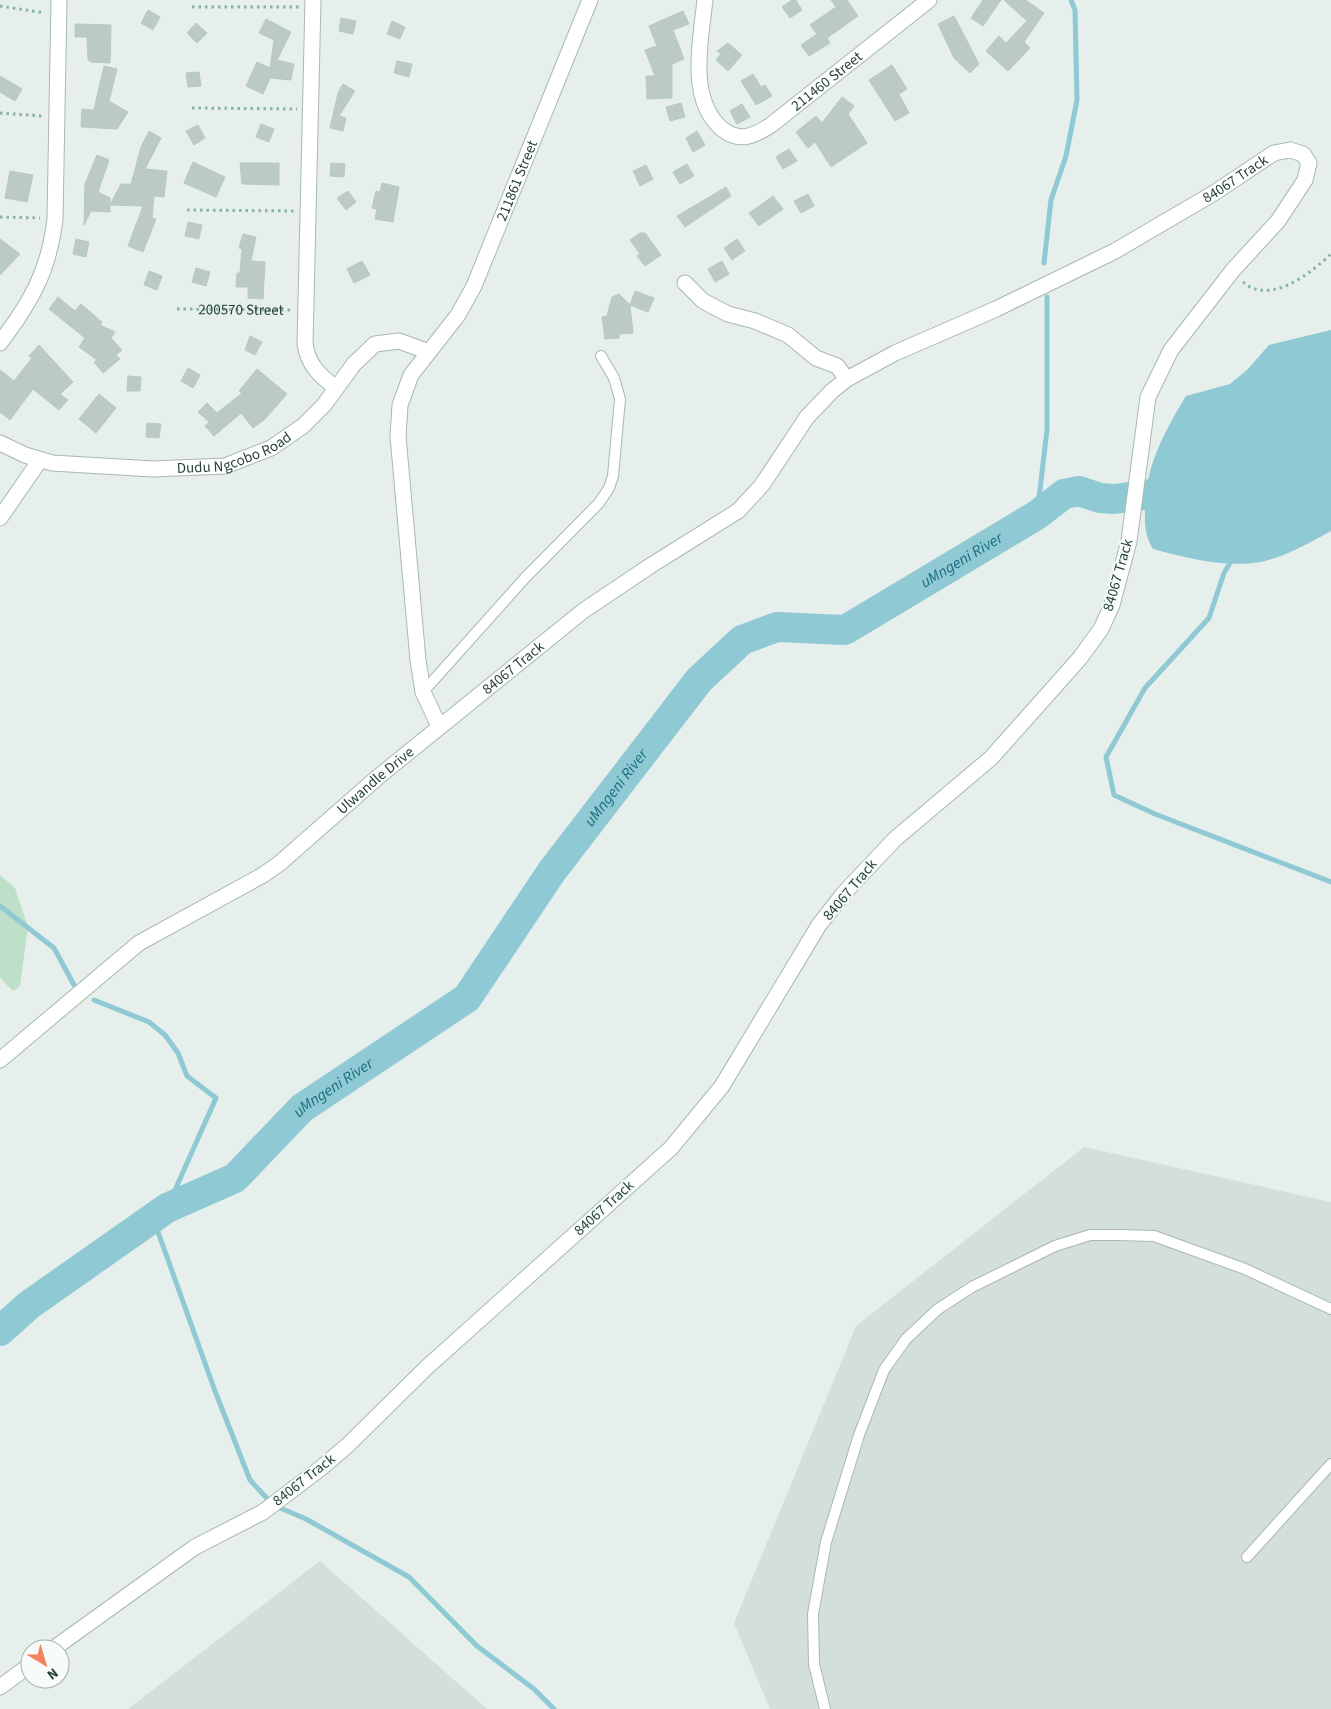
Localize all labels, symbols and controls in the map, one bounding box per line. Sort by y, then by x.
street label: 211460 Street [787,46,867,116]
street label: 211861 Street [491,137,543,224]
street label: 84067 Track [1198,149,1272,208]
street label: 200570 Street [198,299,284,320]
street label: Dudu Ngcobo Road [176,427,296,479]
water label: uMngeni River [916,526,1008,593]
street label: 84067 Track [1098,536,1138,614]
street label: 84067 Track [477,636,549,699]
street label: Ulwandle Drive [332,742,418,819]
water label: uMngeni River [579,743,654,831]
street label: 84067 Track [818,854,882,925]
water label: uMngeni River [288,1052,379,1122]
street label: 84067 Track [569,1175,639,1241]
street label: 84067 Track [268,1449,340,1511]
north arrow [20,1639,70,1689]
text: N [43,1663,62,1684]

